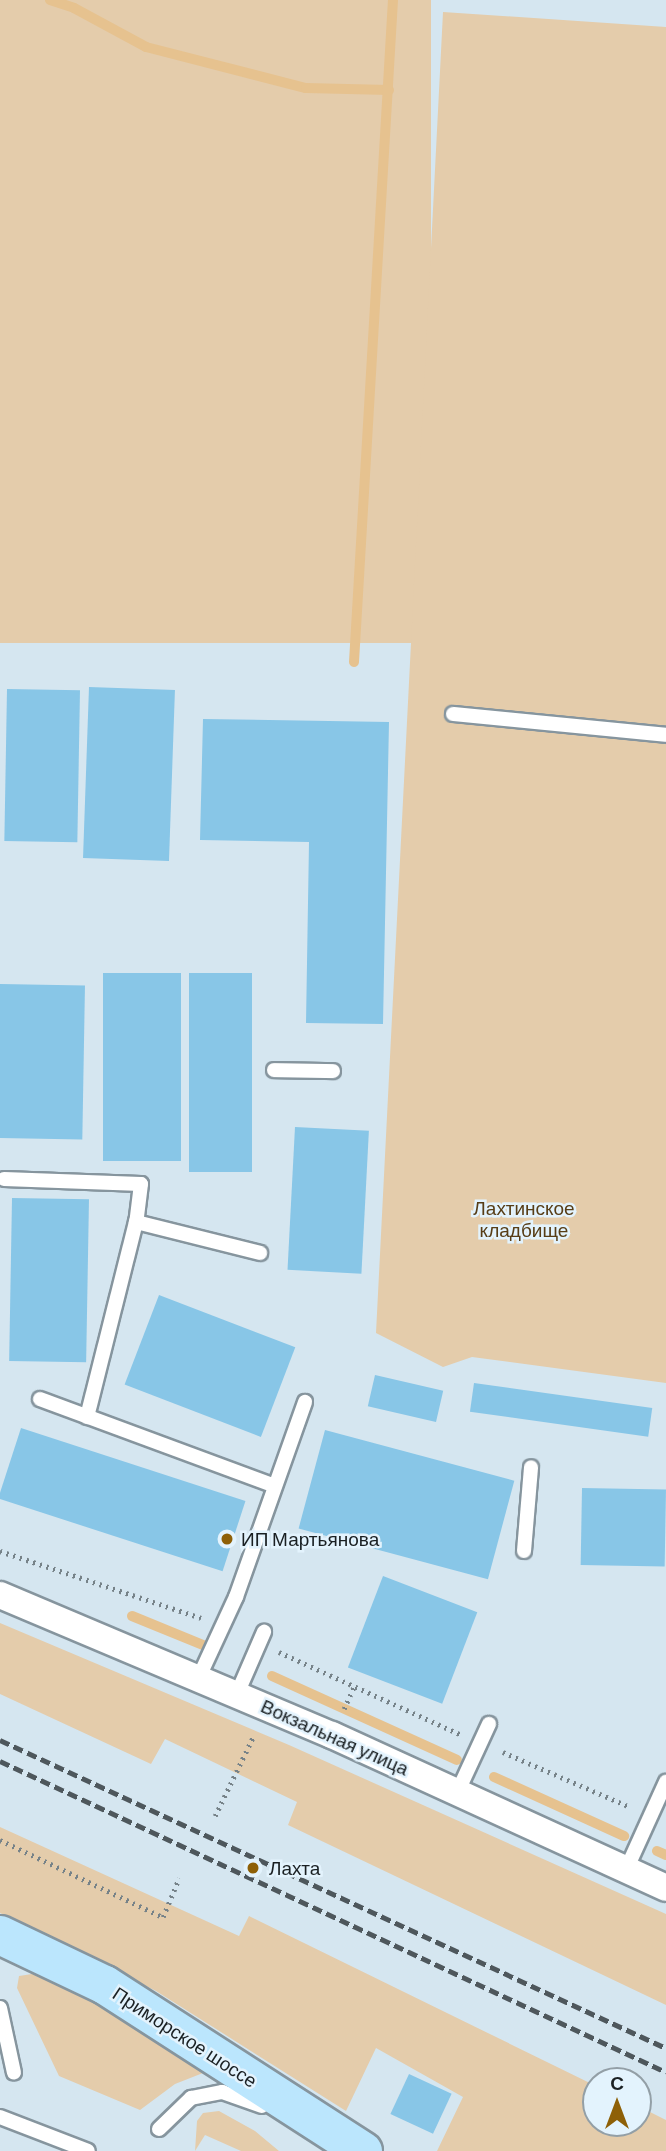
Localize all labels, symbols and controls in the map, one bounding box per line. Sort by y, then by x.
park label: Лахтинское кладбище [473,1197,575,1241]
place label: ИП Мартьянова [241,1528,379,1550]
marker: ИП Мартьянова [219,1531,235,1547]
street label: Вокзальная улица [258,1694,412,1780]
place label: Лахта [269,1857,320,1879]
marker: Лахта [243,1858,263,1878]
street label: Приморское шоссе [109,1982,261,2092]
north arrow [582,2067,652,2137]
text: С [610,2071,624,2094]

